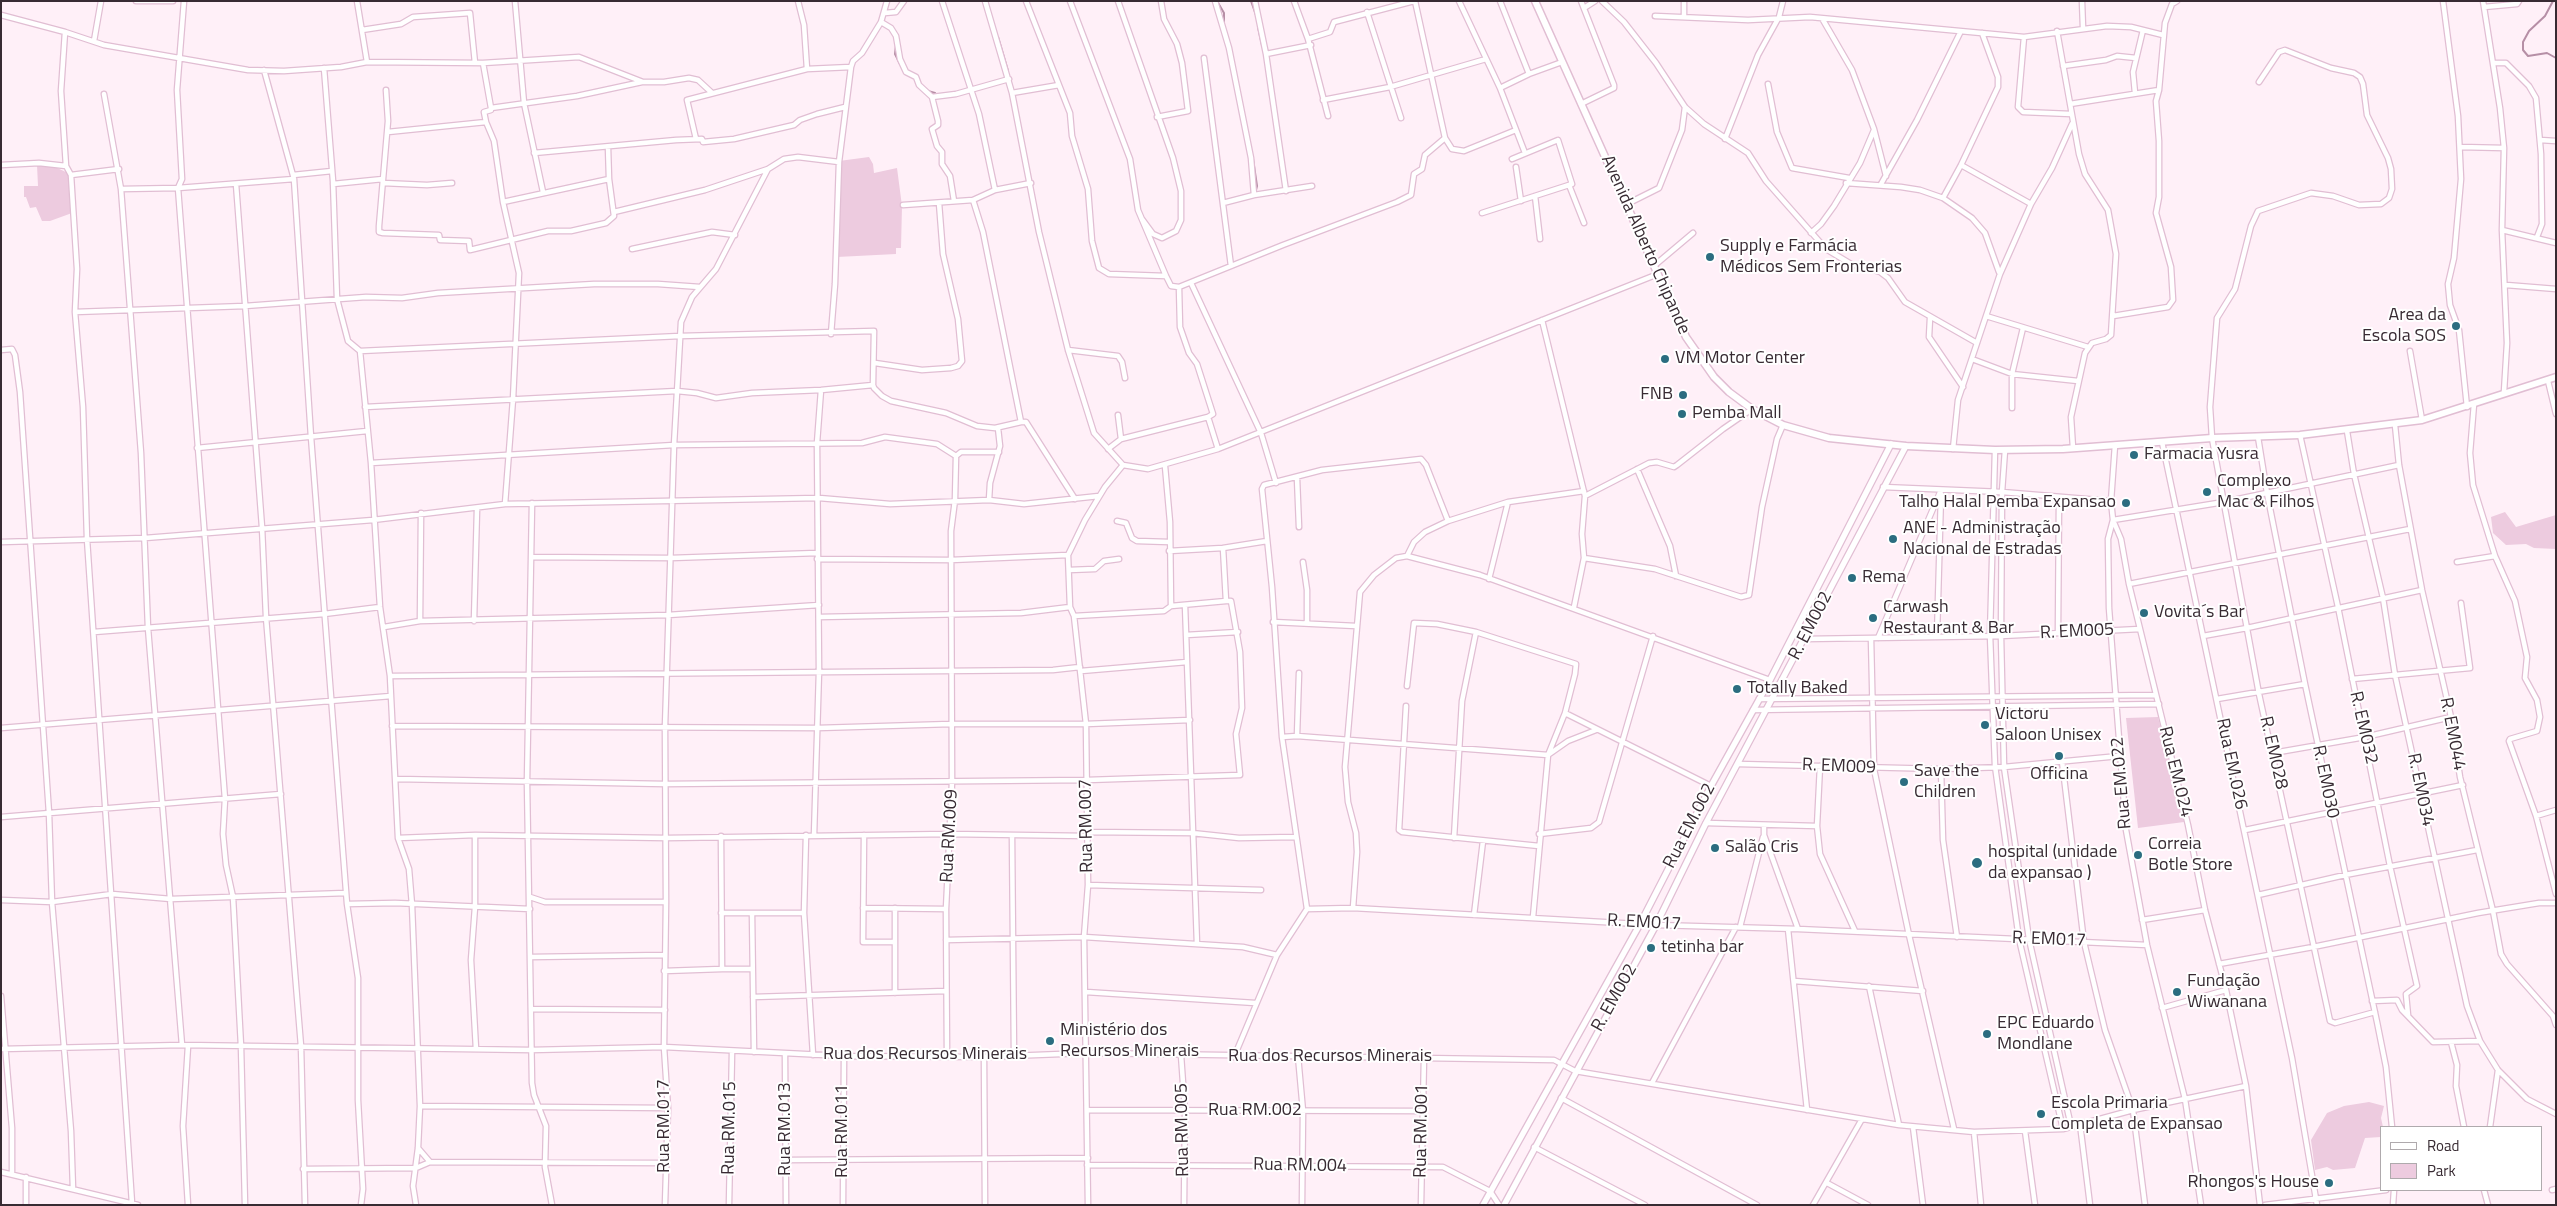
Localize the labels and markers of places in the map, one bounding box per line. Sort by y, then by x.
place label: Supply e Farmácia Médicos Sem Fronterias [1720,236,1902,278]
marker: Supply e Farmácia Médicos Sem Fronterias [1704,251,1716,263]
place label: Area da Escola SOS [2362,305,2446,348]
marker: Area da Escola SOS [2450,320,2462,332]
place label: VM Motor Center [1675,348,1805,370]
marker: VM Motor Center [1659,353,1671,365]
place label: FNB [1640,384,1673,406]
marker: FNB [1677,389,1689,401]
place label: Pemba Mall [1692,403,1782,425]
marker: Pemba Mall [1676,408,1688,420]
place label: Farmacia Yusra [2144,444,2259,466]
marker: Farmacia Yusra [2128,449,2140,461]
place label: Complexo Mac & Filhos [2217,471,2314,514]
marker: Complexo Mac & Filhos [2201,486,2213,498]
place label: Talho Halal Pemba Expansao [1899,492,2116,514]
marker: Talho Halal Pemba Expansao [2120,497,2132,509]
place label: ANE - Administração Nacional de Estradas [1903,518,2062,560]
marker: ANE - Administração Nacional de Estradas [1887,533,1899,545]
place label: Rema [1862,567,1906,589]
marker: Rema [1846,572,1858,584]
place label: Carwash Restaurant & Bar [1883,597,2014,640]
place label: Vovita´s Bar [2154,602,2245,624]
marker: Vovita´s Bar [2138,607,2150,619]
marker: Carwash Restaurant & Bar [1867,612,1879,624]
place label: Totally Baked [1747,678,1848,700]
marker: Totally Baked [1731,683,1743,695]
place label: Victoru Saloon Unisex [1995,704,2101,746]
marker: Victoru Saloon Unisex [1979,719,1991,731]
marker: Officina [2053,750,2065,762]
place label: Save the Children [1914,761,1979,804]
place label: Officina [2030,764,2088,786]
marker: Save the Children [1898,776,1910,788]
place label: Correia Botle Store [2148,834,2233,876]
place label: Salão Cris [1725,837,1799,859]
marker: Salão Cris [1709,842,1721,854]
place label: hospital (unidade da expansao ) [1988,842,2117,884]
marker: Correia Botle Store [2132,849,2144,861]
marker: hospital (unidade da expansao ) [1970,856,1984,870]
place label: tetinha bar [1661,937,1744,959]
marker: tetinha bar [1645,942,1657,954]
place label: Fundação Wiwanana [2187,971,2267,1014]
marker: Fundação Wiwanana [2171,986,2183,998]
place label: EPC Eduardo Mondlane [1997,1013,2094,1056]
place label: Ministério dos Recursos Minerais [1060,1020,1199,1062]
marker: EPC Eduardo Mondlane [1981,1028,1993,1040]
marker: Ministério dos Recursos Minerais [1044,1035,1056,1047]
place label: Escola Primaria Completa de Expansao [2051,1093,2223,1136]
marker: Escola Primaria Completa de Expansao [2035,1108,2047,1120]
place label: Rhongos's House [2187,1172,2319,1194]
marker: Rhongos's House [2323,1177,2335,1189]

